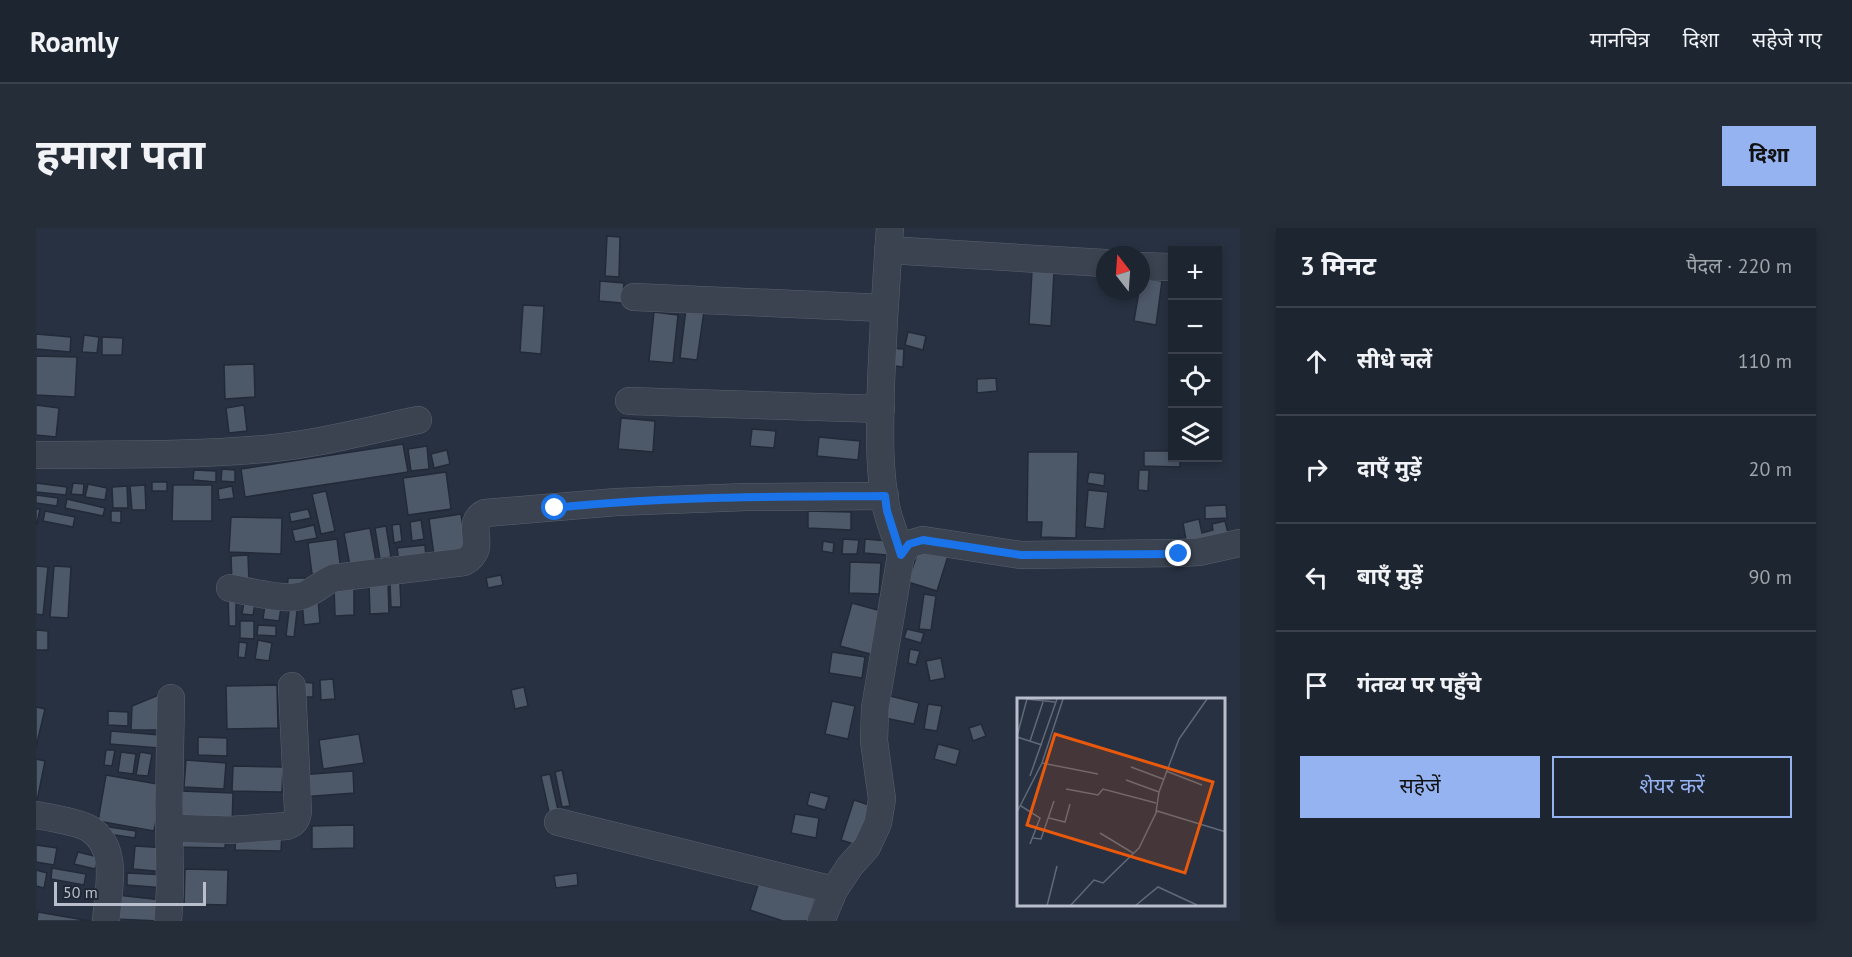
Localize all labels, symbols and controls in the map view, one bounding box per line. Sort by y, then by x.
text: Roamly [30,23,119,60]
text: मानचित्र [1590,26,1650,53]
text: दिशा [1683,26,1719,53]
text: सहेजे गए [1752,26,1822,53]
text: हमारा पता [36,126,205,181]
button: दिशा [1722,126,1816,186]
north arrow [1096,246,1150,300]
map controls [1168,246,1222,462]
button: + [1168,246,1222,300]
text: 3 मिनट [1300,249,1376,282]
text: पैदल · 220 m [1686,253,1792,279]
button: − [1168,300,1222,354]
icon: ahead [1300,345,1333,378]
text: सीधे चलें [1357,346,1432,374]
text: 110 m [1738,348,1792,374]
button: locate [1168,354,1222,408]
button: layers [1168,408,1222,462]
icon: right [1300,453,1333,486]
text: दाएँ मुड़ें [1357,454,1422,482]
text: 20 m [1749,456,1792,482]
route start [541,494,567,520]
route end [1165,540,1191,566]
icon: left [1300,561,1333,594]
text: बाएँ मुड़ें [1357,562,1423,590]
text: 90 m [1749,564,1792,590]
icon: arrive [1300,669,1333,702]
text: गंतव्य पर पहुँचे [1357,670,1481,698]
inset map [1017,698,1225,906]
button: सहेजें [1300,756,1540,818]
button: शेयर करें [1552,756,1792,818]
scale bar [54,879,206,906]
text: 50 m [63,882,98,902]

